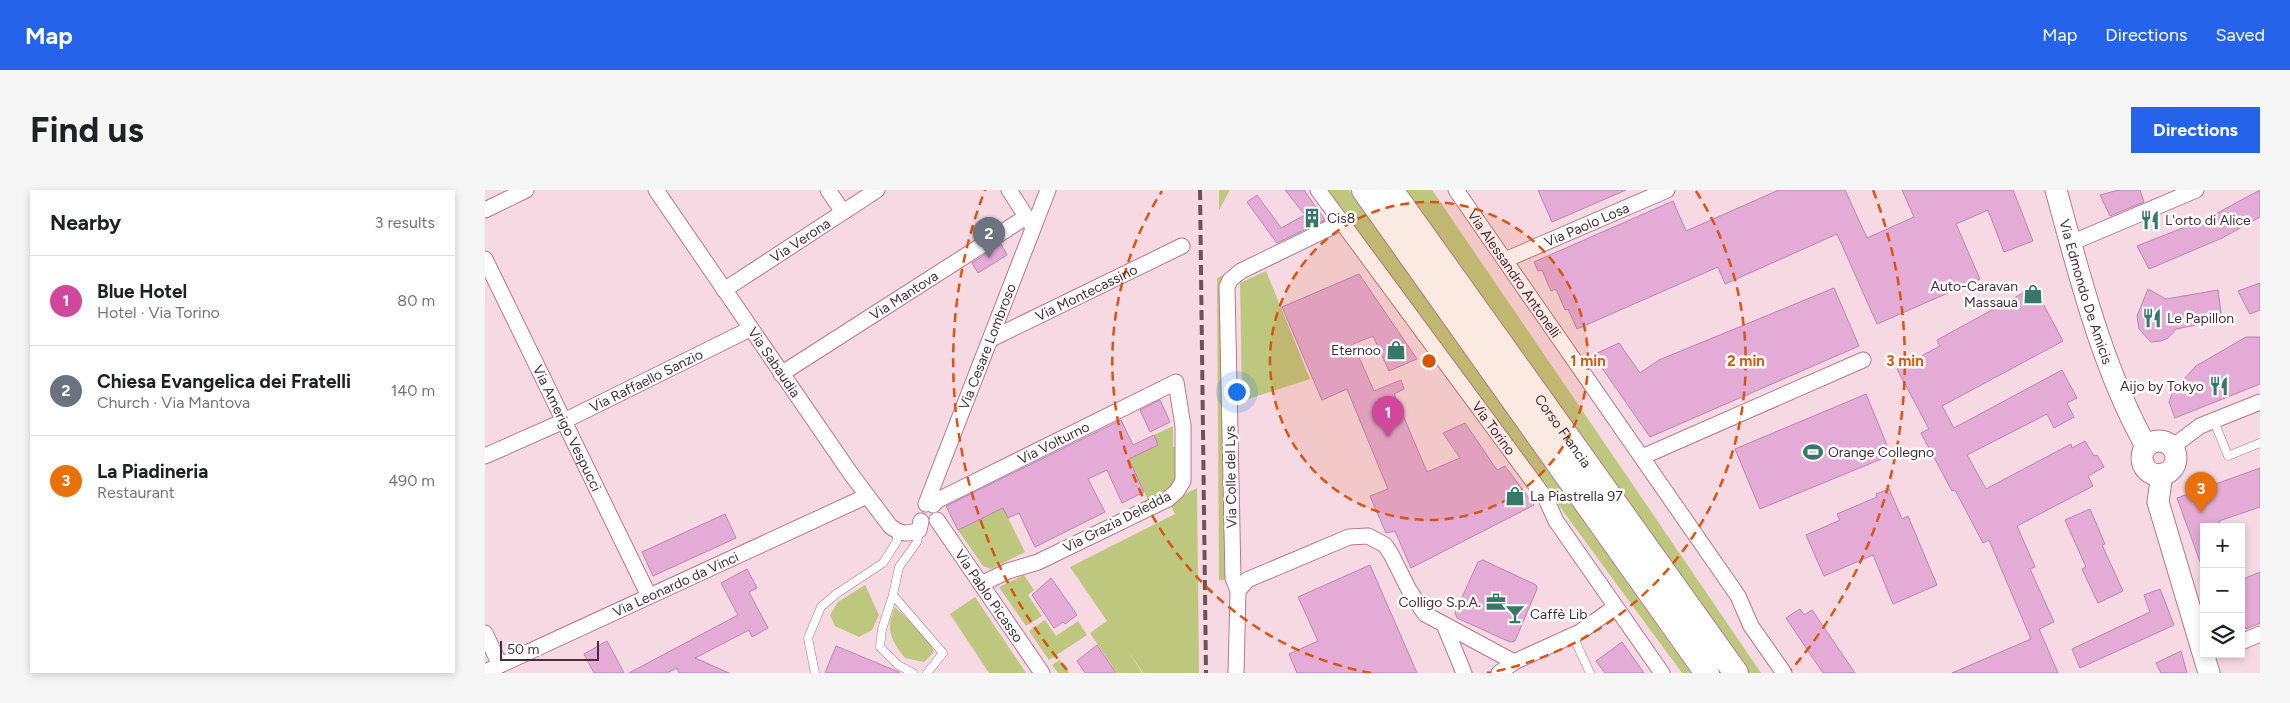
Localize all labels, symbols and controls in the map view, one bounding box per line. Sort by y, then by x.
text: Map [25,21,73,50]
text: Map [2042,24,2077,46]
text: Directions [2105,24,2187,46]
text: Saved [2215,24,2265,46]
button: Directions [2131,107,2260,153]
text: Find us [30,109,144,151]
street label: Via Paolo Losa [1542,199,1632,250]
building icon: Cis8 [1301,207,1323,229]
street label: Via Alessandro Antonelli [1464,207,1565,341]
restaurant icon: L'orto di Alice [2139,209,2161,231]
text: Nearby [50,210,121,235]
place label: Cis8 [1327,210,1355,227]
place label: L'orto di Alice [2165,212,2251,229]
text: 3 results [375,213,435,232]
street label: Via Verona [767,214,833,266]
pin: 2 [973,217,1005,258]
street label: Via Edmondo De Amicis [2056,217,2116,366]
street label: Via Montecassino [1033,261,1140,325]
street label: Via Mantova [867,267,941,323]
place label: Auto-Caravan Massaua [1930,278,2018,311]
text: Blue Hotel [97,280,187,303]
street label: Via Cesare Lombroso [955,281,1019,412]
shop icon: Auto-Caravan Massaua [2022,283,2044,305]
text: 1 [63,291,69,310]
text: 80 m [397,291,435,310]
text: Hotel · Via Torino [97,303,220,322]
restaurant icon: Le Papillon [2141,307,2163,329]
place label: Le Papillon [2167,310,2234,327]
street label: Via Sabaudia [744,324,804,401]
shop icon: Eternoo [1385,339,1407,361]
place label: Eternoo [1331,342,1381,359]
street label: Via Raffaello Sanzio [587,345,706,416]
centre of rings [1420,352,1438,370]
text: 1 min [1570,352,1606,370]
text: 2 min [1727,352,1765,370]
text: 3 min [1886,352,1924,370]
street label: Via Amerigo Vespucci [529,362,605,494]
text: Chiesa Evangelica dei Fratelli [97,370,351,393]
restaurant icon: Aijo by Tokyo [2208,375,2230,397]
place label: Aijo by Tokyo [2120,378,2204,395]
your location [1224,379,1250,405]
text: 2 [61,381,71,400]
text: 140 m [391,381,435,400]
street label: Corso Francia [1531,391,1595,471]
text: Church · Via Mantova [97,393,250,412]
pin: 1 [1372,396,1404,437]
street label: Via Torino [1468,398,1519,458]
street label: Via Volturno [1015,418,1092,468]
street label: Via Colle del Lys [1222,426,1240,528]
sports icon: Orange Collegno [1802,441,1824,463]
place label: Orange Collegno [1828,444,1934,461]
text: La Piadineria [97,460,208,483]
text: 3 [62,471,70,490]
text: 490 m [388,471,435,490]
pin: 3 [2185,472,2217,513]
text: Restaurant [97,483,175,502]
shop icon: La Piastrella 97 [1504,485,1526,507]
street label: Via Grazia Deledda [1060,488,1174,556]
place label: La Piastrella 97 [1530,488,1623,505]
map controls [2200,523,2245,658]
button: + [2200,523,2245,568]
street label: Via Pablo Picasso [951,546,1027,646]
street label: Via Leonardo da Vinci [610,548,741,620]
button: − [2200,568,2245,613]
office icon: Colligo S.p.A. [1485,591,1507,613]
place label: Colligo S.p.A. [1398,594,1481,611]
bar icon: Caffè Lib [1504,603,1526,625]
place label: Caffè Lib [1530,606,1587,623]
button: layers [2200,613,2245,658]
scale bar [500,638,599,661]
text: 50 m [507,641,539,658]

